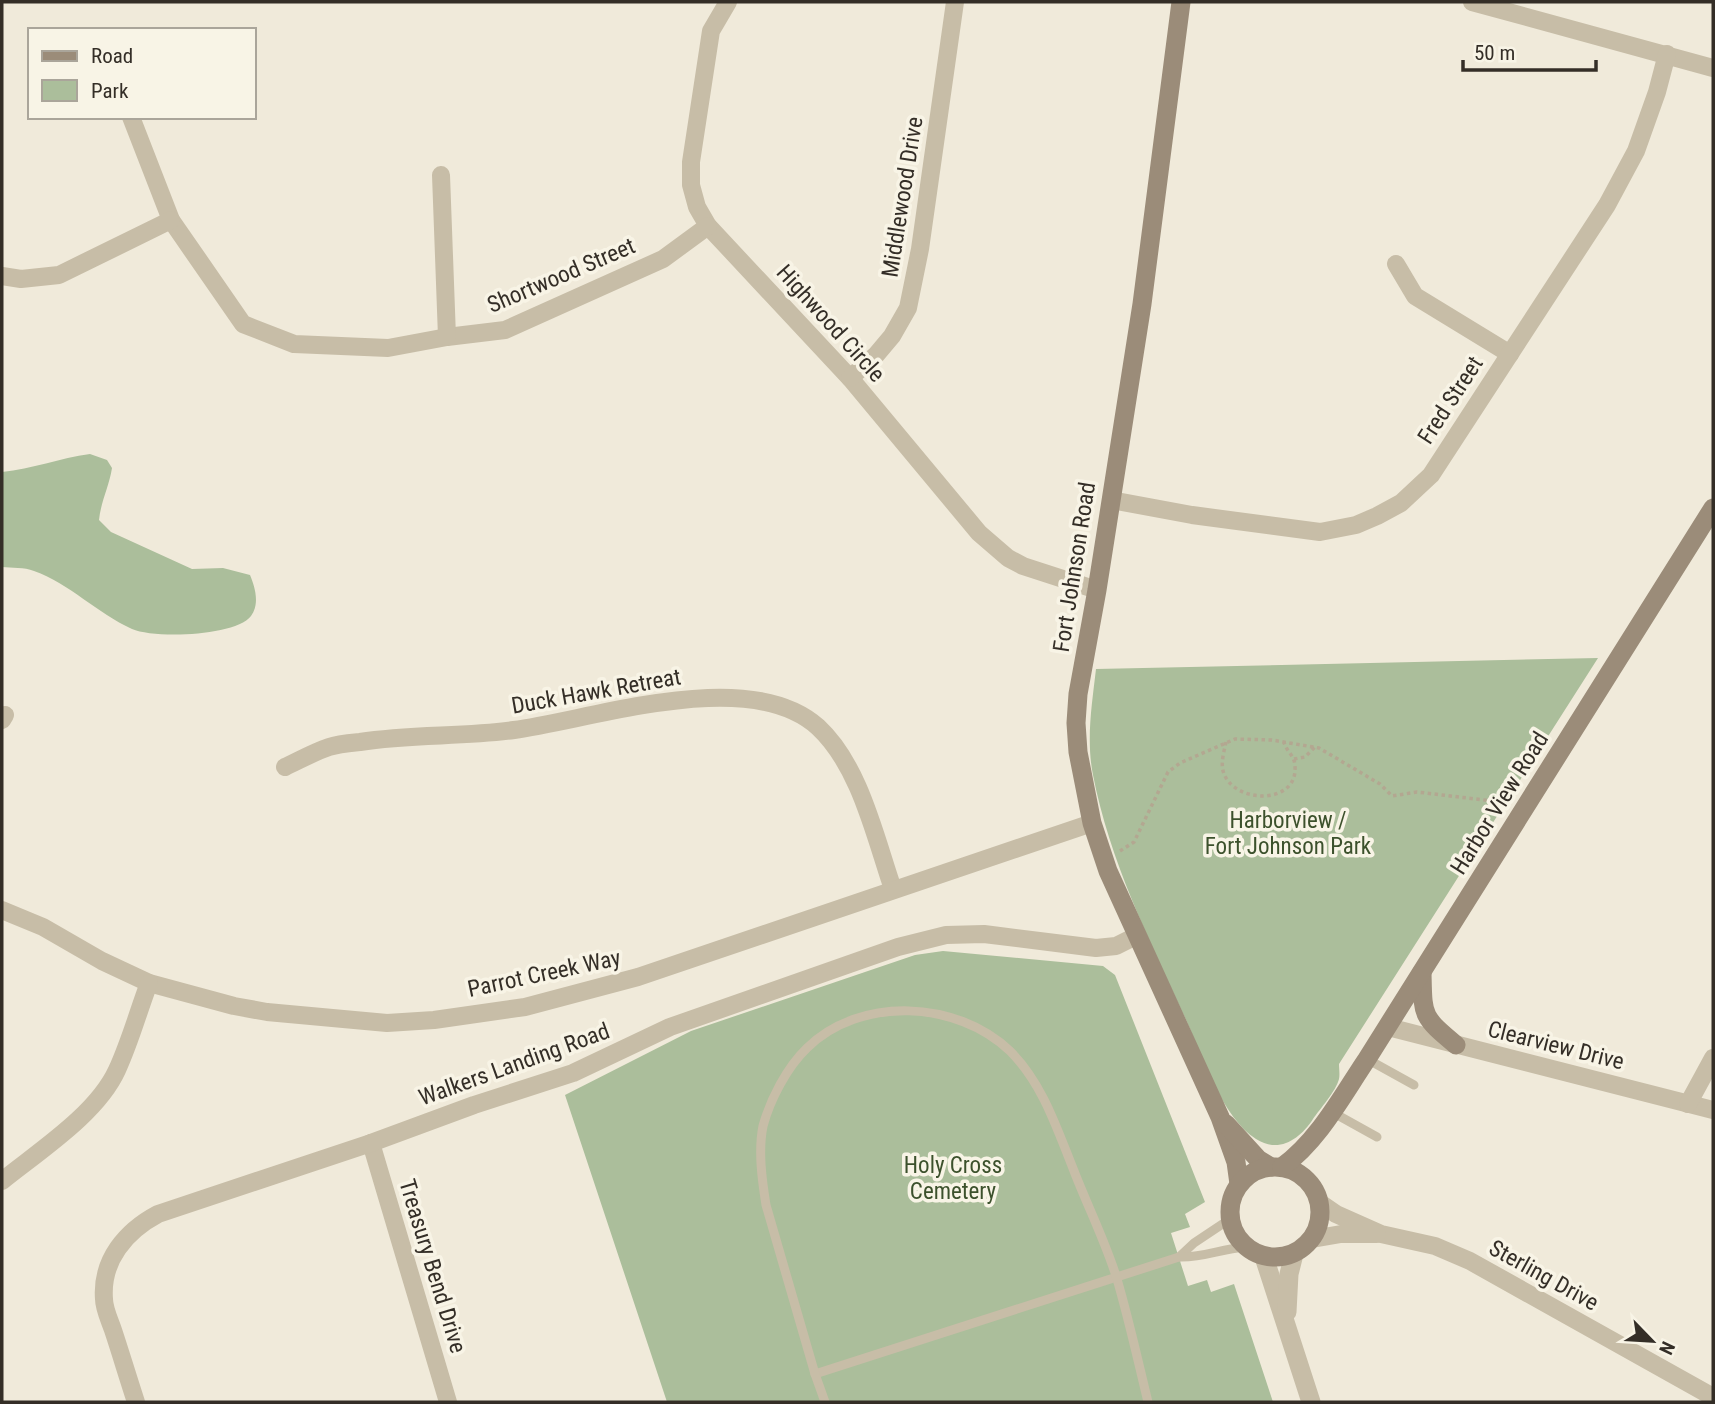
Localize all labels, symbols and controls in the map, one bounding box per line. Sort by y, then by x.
legend [28,28,256,119]
scale bar [1463,28,1596,72]
text: 50 m [1474,41,1515,65]
text: Road [91,44,133,68]
text: Park [91,79,129,103]
street label: Middlewood Drive [876,115,929,279]
street label: Shortwood Street [483,232,639,319]
street label: Highwood Circle [771,259,890,388]
street label: Fred Street [1412,351,1489,449]
street label: Fort Johnson Road [1048,480,1101,654]
street label: Duck Hawk Retreat [509,663,683,720]
street label: Harbor View Road [1445,727,1554,879]
park label: Harborview / Fort Johnson Park [1205,807,1372,860]
street label: Parrot Creek Way [465,944,623,1003]
street label: Clearview Drive [1485,1016,1627,1075]
street label: Walkers Landing Road [415,1017,613,1112]
park label: Holy Cross Cemetery [904,1152,1002,1205]
street label: Treasury Bend Drive [393,1176,472,1356]
street label: Sterling Drive [1484,1234,1603,1317]
north arrow [1617,1306,1687,1376]
text: N [1654,1338,1680,1358]

